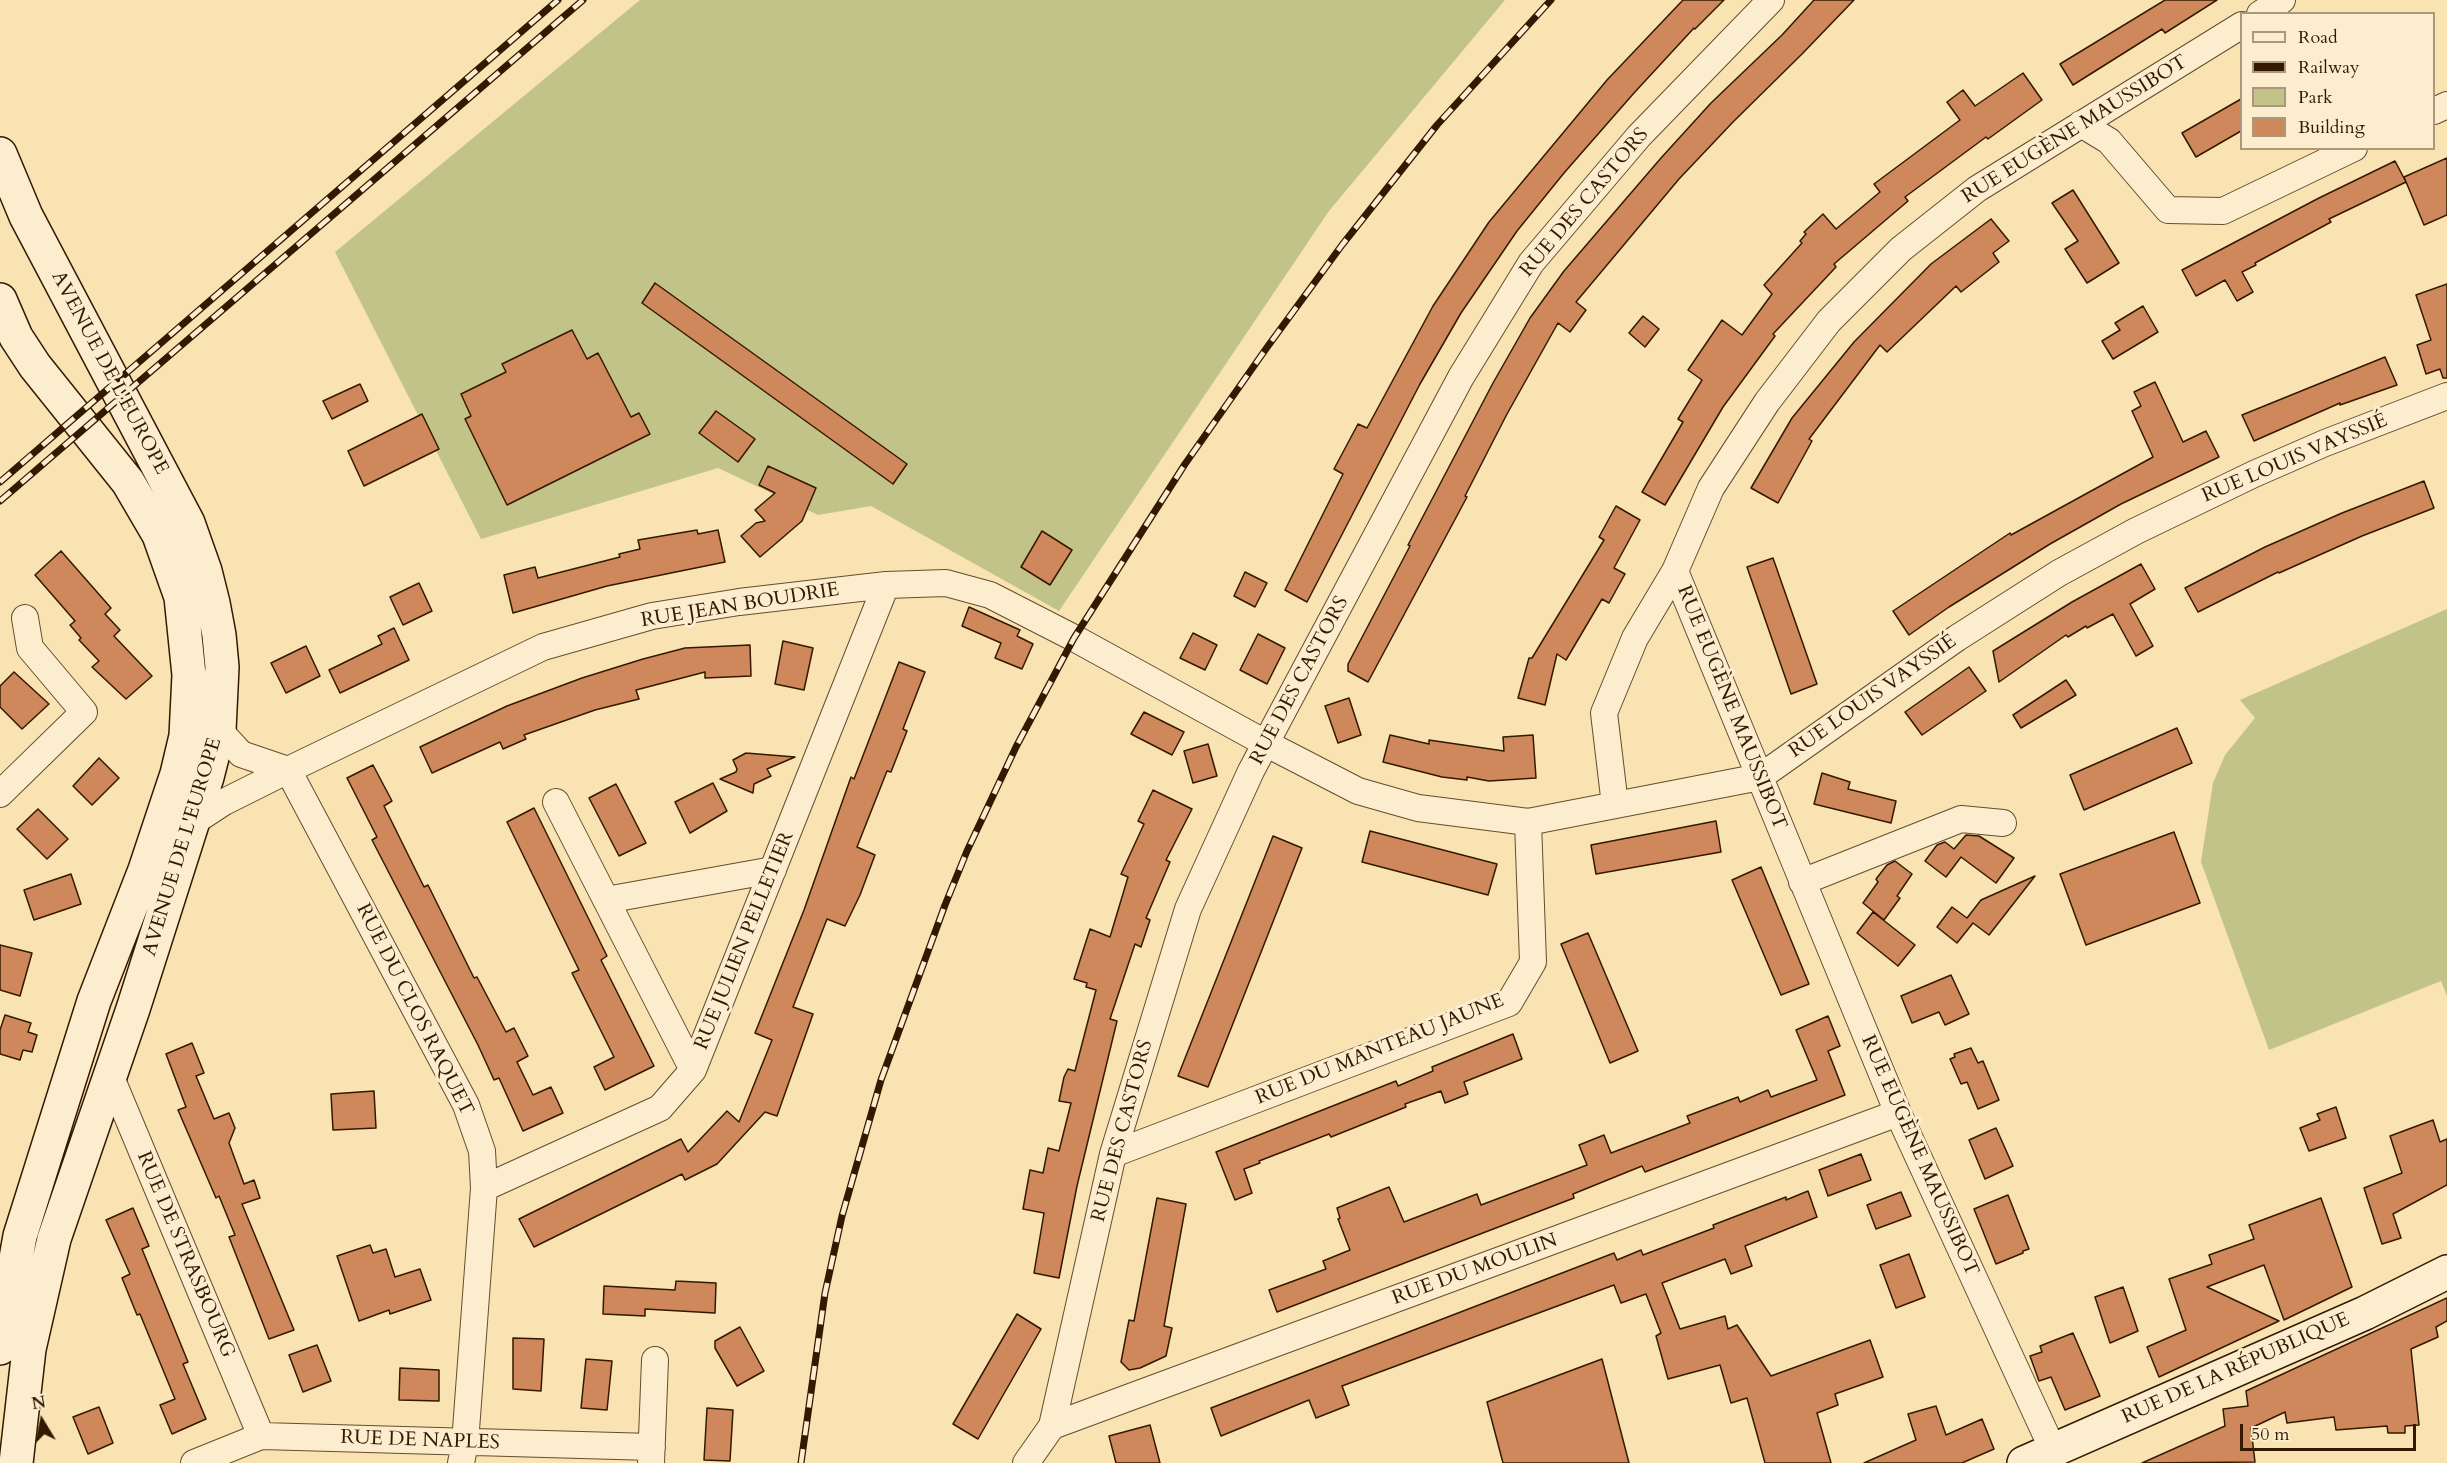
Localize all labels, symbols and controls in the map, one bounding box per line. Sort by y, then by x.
legend [2240,12,2435,150]
text: Road [2298,25,2338,50]
street label: RUE EUGÈNE MAUSSIBOT [1958,51,2192,209]
text: Railway [2298,55,2360,80]
text: Park [2298,85,2333,110]
text: Building [2298,115,2365,140]
street label: RUE DES CASTORS [1516,124,1654,282]
street label: AVENUE DE L'EUROPE [45,267,173,479]
street label: RUE LOUIS VAYSSIÉ [2199,409,2391,509]
street label: RUE JEAN BOUDRIE [639,578,841,634]
street label: RUE EUGÈNE MAUSSIBOT [1671,582,1791,834]
street label: RUE DES CASTORS [1245,593,1355,769]
street label: RUE LOUIS VAYSSIÉ [1785,630,1961,764]
street label: AVENUE DE L'EUROPE [138,735,228,959]
street label: RUE JULIEN PELLETIER [690,828,800,1054]
street label: RUE DU CLOS RAQUET [350,900,478,1120]
street label: RUE DU MANTEAU JAUNE [1252,989,1508,1111]
street label: RUE EUGÈNE MAUSSIBOT [1855,1032,1983,1280]
street label: RUE DES CASTORS [1087,1037,1159,1225]
street label: RUE DE STRASBOURG [131,1148,239,1362]
street label: RUE DU MOULIN [1389,1229,1561,1311]
street label: RUE DE LA RÉPUBLIQUE [2119,1308,2353,1430]
north arrow [12,1391,72,1451]
text: N [30,1391,48,1415]
scale bar [2243,1412,2418,1450]
text: 50 m [2251,1422,2290,1447]
street label: RUE DE NAPLES [340,1426,500,1456]

